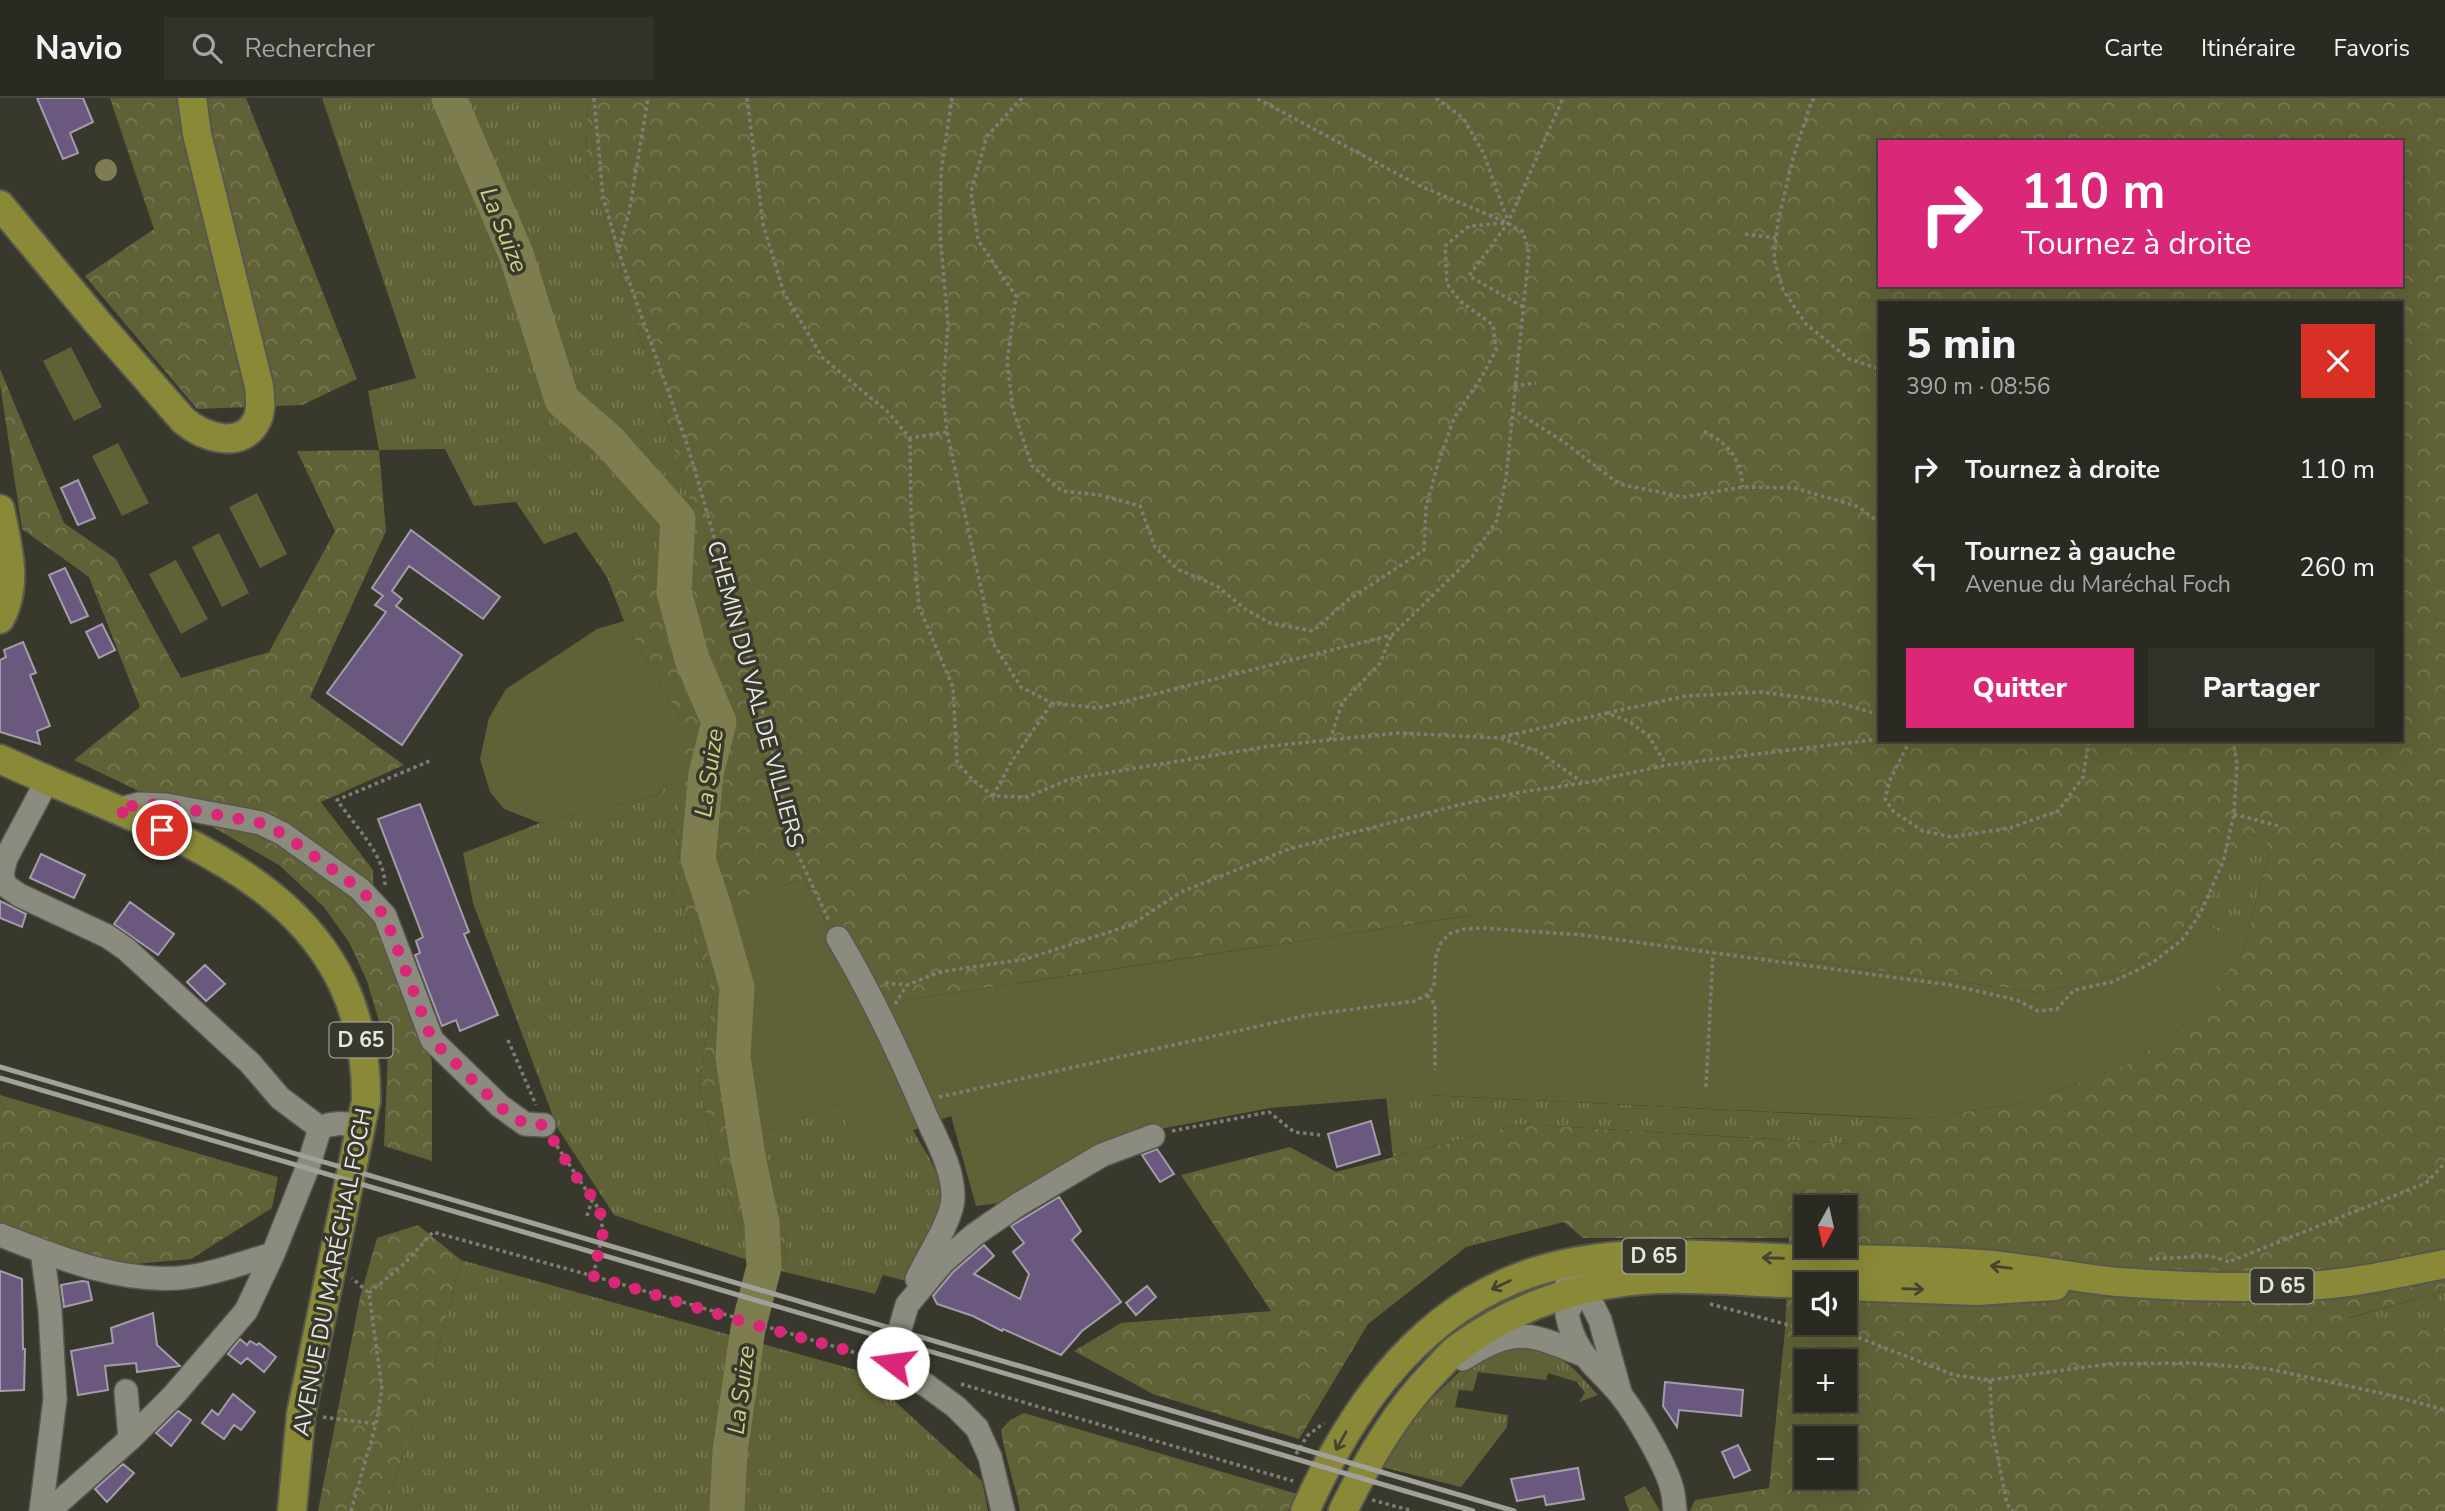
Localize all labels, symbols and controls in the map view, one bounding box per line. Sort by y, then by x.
search box [164,17,654,80]
text: Navio [35,26,122,71]
icon: search [188,29,226,67]
text: Rechercher [244,31,375,66]
text: Carte [2104,32,2163,64]
text: Itinéraire [2201,32,2295,64]
text: Favoris [2333,32,2410,64]
text: 110 m [2021,158,2165,225]
icon: right [1906,168,1997,259]
water label: La Suize [472,183,536,278]
text: Tournez à droite [2021,222,2252,265]
text: 5 min [1906,316,2016,373]
button: close [2301,324,2375,398]
text: 390 m · 08:56 [1906,371,2051,402]
icon: right [1906,450,1944,488]
text: Tournez à droite [1965,452,2160,487]
text: 110 m [2299,452,2375,487]
text: Tournez à gauche [1965,534,2176,569]
street label: CHEMIN DU VAL DE VILLIERS [700,537,811,851]
icon: left [1906,548,1944,586]
text: 260 m [2299,550,2375,585]
text: Avenue du Maréchal Foch [1965,569,2231,600]
button: Quitter [1906,648,2134,728]
button: Partager [2148,648,2375,728]
water label: La Suize [687,726,731,819]
pin [132,800,192,860]
icon: arrive [143,811,181,849]
road number: D 65 [330,1023,392,1058]
street label: AVENUE DU MARÉCHAL FOCH [285,1105,380,1439]
north arrow [1794,1195,1857,1258]
map controls [1794,1195,1857,1489]
road number: D 65 [1622,1238,1686,1274]
one-way arrow [1762,1251,1785,1265]
one-way arrow [1990,1260,2013,1273]
road number: D 65 [2250,1268,2314,1304]
button: sound [1794,1272,1857,1335]
one-way arrow [1492,1279,1512,1293]
one-way arrow [1901,1282,1924,1295]
position arrow [856,1326,930,1400]
water label: La Suize [720,1343,762,1436]
button: + [1794,1349,1857,1412]
button: − [1794,1426,1857,1489]
one-way arrow [1334,1430,1347,1451]

